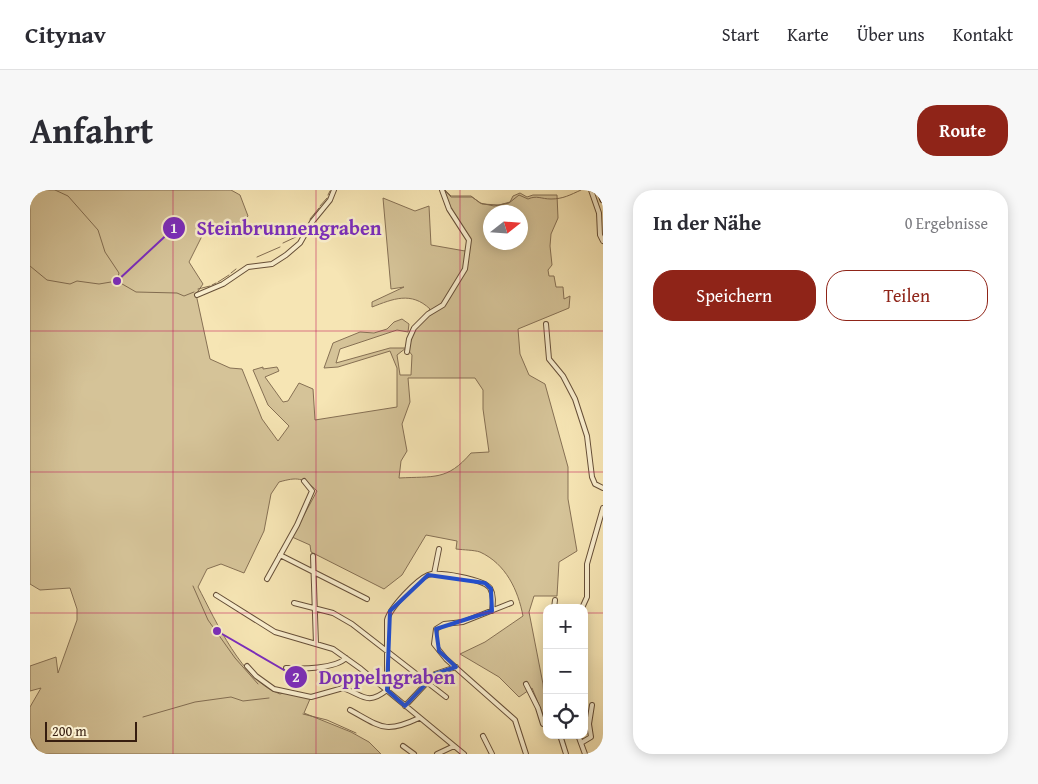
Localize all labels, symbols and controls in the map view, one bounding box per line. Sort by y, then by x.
text: Citynav [25,17,106,52]
text: Start [722,21,759,48]
text: Karte [787,21,829,48]
text: Über uns [857,21,925,48]
text: Kontakt [953,21,1013,48]
text: Anfahrt [30,105,153,156]
button: Route [917,105,1008,156]
north arrow [483,205,528,250]
text: In der Nähe [653,207,761,238]
callout: Steinbrunnengraben [162,210,392,245]
text: 0 Ergebnisse [905,211,988,235]
text: Steinbrunnengraben [196,213,382,242]
text: 1 [170,217,178,238]
button: Speichern [653,270,816,321]
button: Teilen [826,270,988,321]
map controls [543,604,588,739]
button: + [543,604,588,649]
button: − [543,649,588,694]
callout: Doppelngraben [283,659,465,694]
text: Doppelngraben [319,662,455,691]
text: 2 [292,666,300,687]
button: locate [543,694,588,739]
scale bar [45,719,138,742]
text: 200 m [52,721,87,741]

